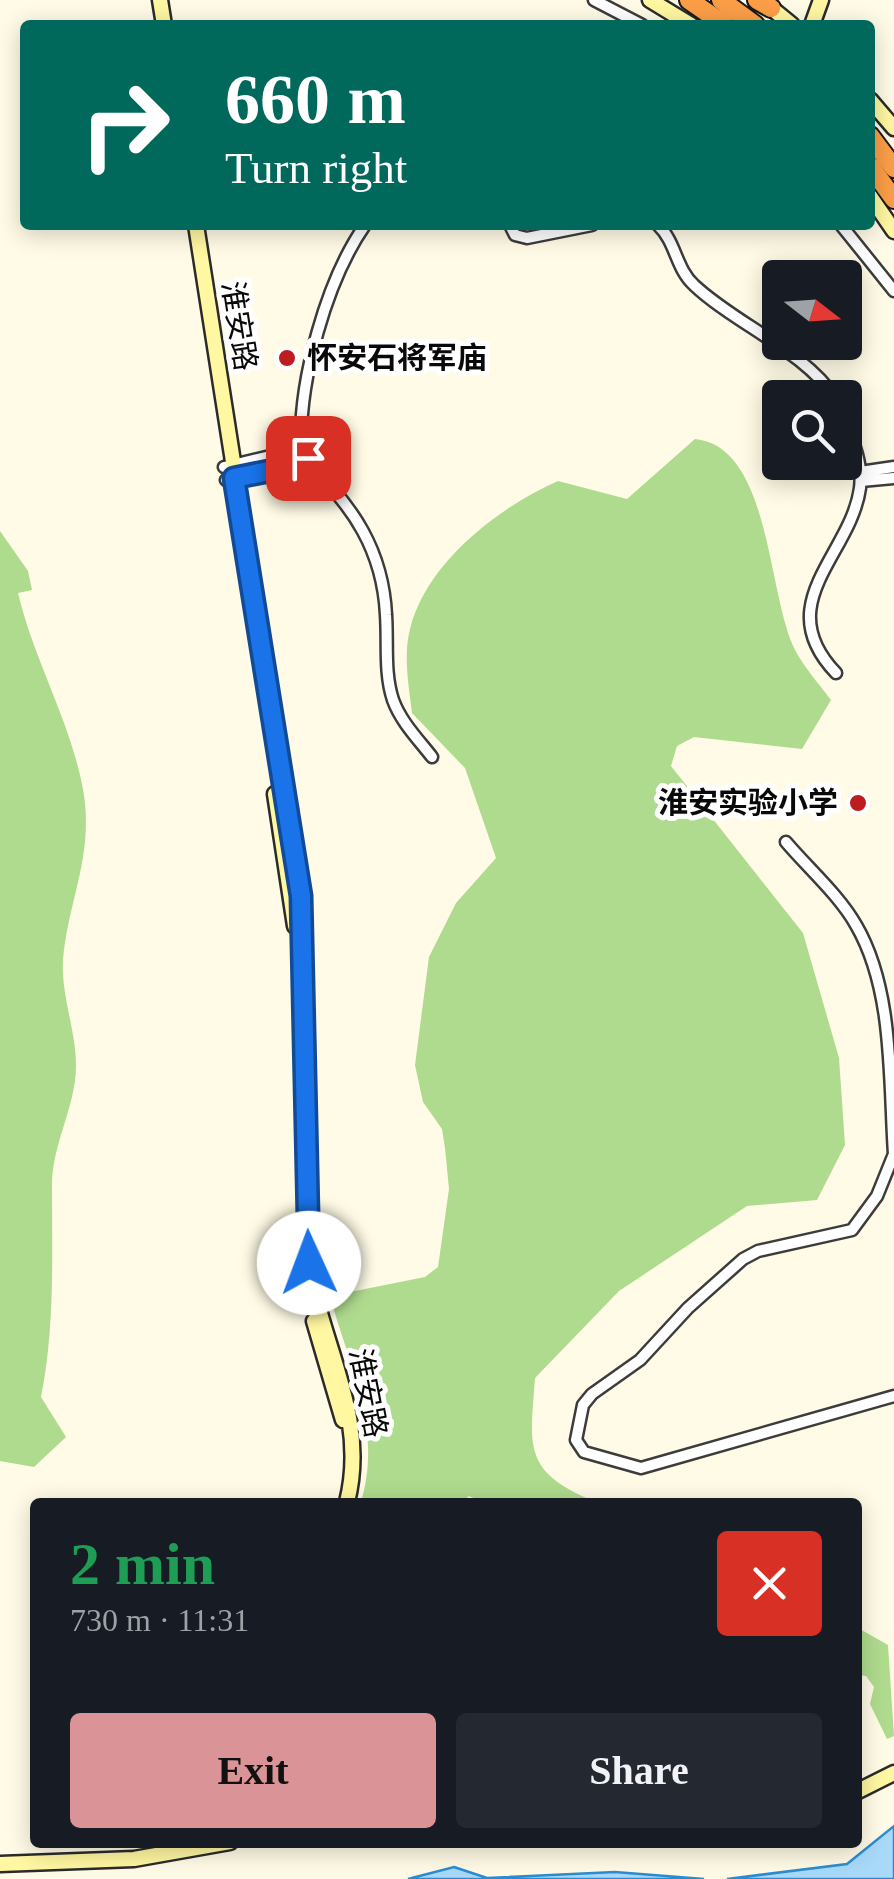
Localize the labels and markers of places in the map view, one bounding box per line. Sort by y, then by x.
place label: 怀安石将军庙 [307,341,487,374]
marker: 怀安石将军庙 [276,347,298,369]
pin [266,416,351,501]
place label: 淮安实验小学 [658,786,838,819]
marker: 淮安实验小学 [847,792,869,814]

